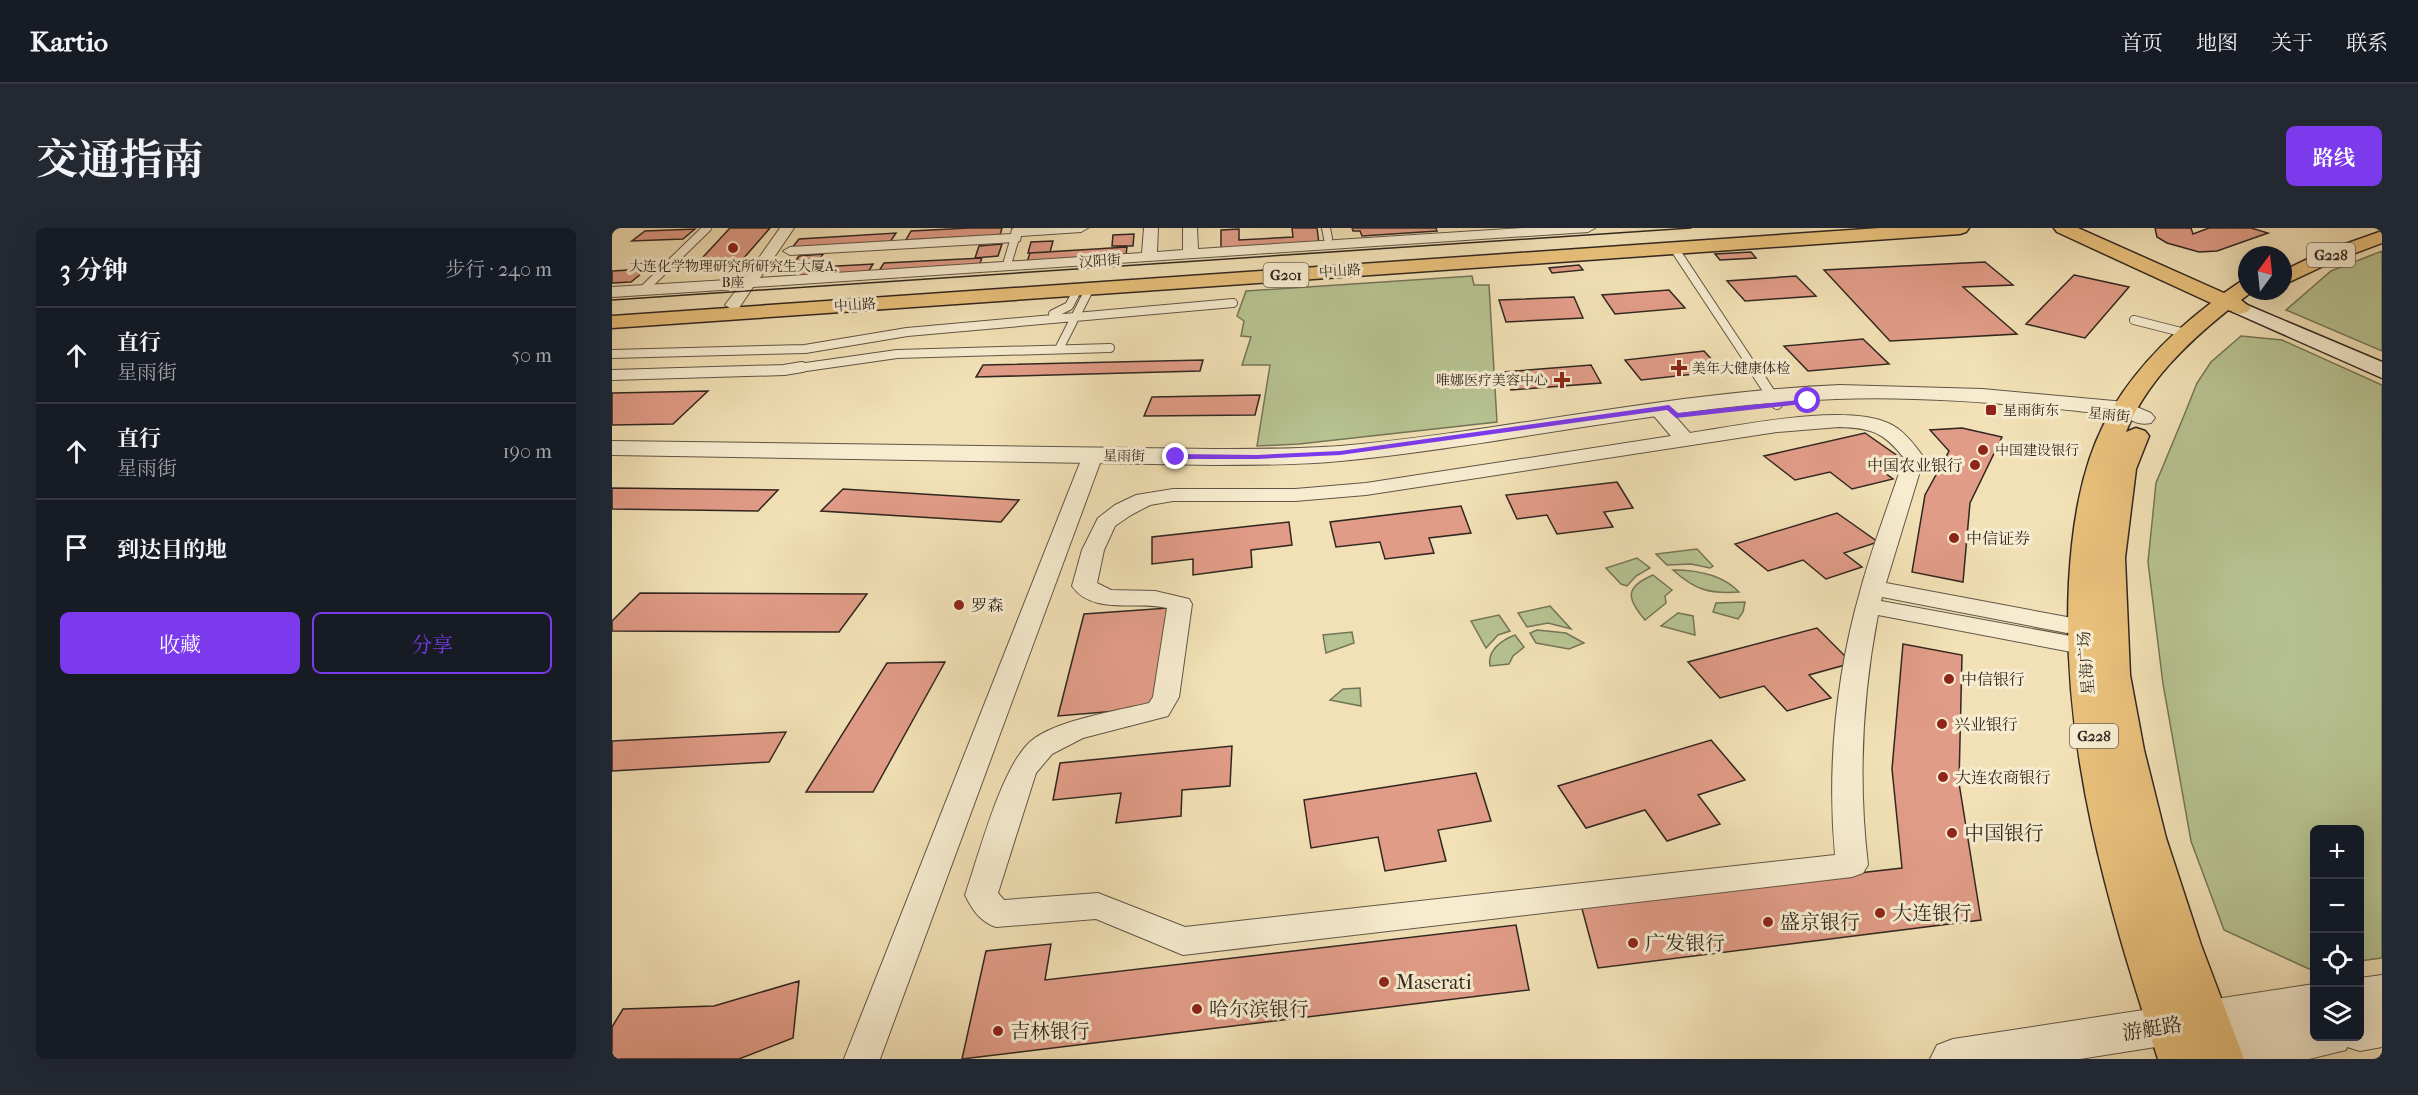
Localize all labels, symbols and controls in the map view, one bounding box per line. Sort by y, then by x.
text: Kartio [30,25,108,58]
text: 首页 [2121,31,2163,55]
text: 地图 [2196,31,2238,55]
text: 关于 [2271,31,2313,55]
text: 联系 [2346,31,2388,55]
button: 路线 [2286,126,2382,186]
text: 交通指南 [36,136,204,185]
marker: 大连化学物理研究所研究生大厦A, B座 [726,241,740,255]
road number: G228 [2307,243,2355,267]
north arrow [2238,246,2292,300]
street label: 汉阳街 [1078,251,1122,271]
text: 3 分钟 [60,255,128,286]
text: 步行 · 240 m [445,258,552,281]
place label: 大连化学物理研究所研究生大厦A, B座 [629,258,837,291]
street label: 中山路 [1318,261,1362,281]
road number: G201 [1264,263,1308,287]
street label: 中山路 [833,295,877,315]
text: 直行 [117,330,161,356]
icon: ahead [60,339,93,372]
text: 50 m [511,344,552,367]
marker: 美年大健康体检 [1670,359,1688,377]
place label: 美年大健康体检 [1692,360,1790,377]
text: 星雨街 [117,361,177,384]
marker: 唯娜医疗美容中心 [1553,371,1571,389]
place label: 唯娜医疗美容中心 [1436,372,1548,389]
route start [1794,387,1820,413]
place label: 星雨街东 [2003,402,2059,419]
marker: 星雨街东 [1984,403,1998,417]
street label: 星雨街 [2087,404,2131,426]
text: 直行 [117,426,161,452]
icon: ahead [60,435,93,468]
text: 190 m [502,440,552,463]
place label: 中国建设银行 [1995,442,2079,459]
route end [1162,443,1188,469]
marker: 中国建设银行 [1976,443,1990,457]
street label: 星雨街 [1103,447,1145,465]
place label: 中国农业银行 [1867,456,1963,475]
text: 星雨街 [117,457,177,480]
marker: 中国农业银行 [1968,458,1982,472]
place label: 中信证券 [1966,529,2030,548]
icon: arrive [60,531,93,564]
marker: 中信证券 [1947,531,1961,545]
text: 到达目的地 [117,537,227,563]
place label: 罗森 [971,596,1003,615]
marker: 罗森 [952,598,966,612]
button: 收藏 [60,612,300,674]
button: 分享 [312,612,552,674]
street label: 星海广场 [2074,630,2098,696]
place label: 中信银行 [1961,670,2025,689]
marker: 中信银行 [1942,672,1956,686]
place label: 兴业银行 [1954,715,2018,734]
marker: 兴业银行 [1935,717,1949,731]
road number: G228 [2070,724,2118,748]
place label: 大连农商银行 [1955,768,2051,787]
marker: 大连农商银行 [1936,770,1950,784]
place label: 中国银行 [1964,822,2044,845]
map controls [2310,825,2364,1041]
button: + [2310,825,2364,879]
marker: 中国银行 [1945,826,1959,840]
button: − [2310,879,2364,933]
place label: 大连银行 [1892,902,1972,925]
marker: 大连银行 [1873,906,1887,920]
place label: 盛京银行 [1780,911,1860,934]
marker: 盛京银行 [1761,915,1775,929]
place label: 广发银行 [1645,932,1725,955]
button: locate [2310,933,2364,987]
marker: 广发银行 [1626,936,1640,950]
place label: Maserati [1396,971,1472,994]
marker: Maserati [1377,975,1391,989]
button: layers [2310,987,2364,1041]
place label: 哈尔滨银行 [1209,998,1309,1021]
marker: 哈尔滨银行 [1190,1002,1204,1016]
street label: 游艇路 [2121,1013,2183,1045]
place label: 吉林银行 [1010,1020,1090,1043]
marker: 吉林银行 [991,1024,1005,1038]

